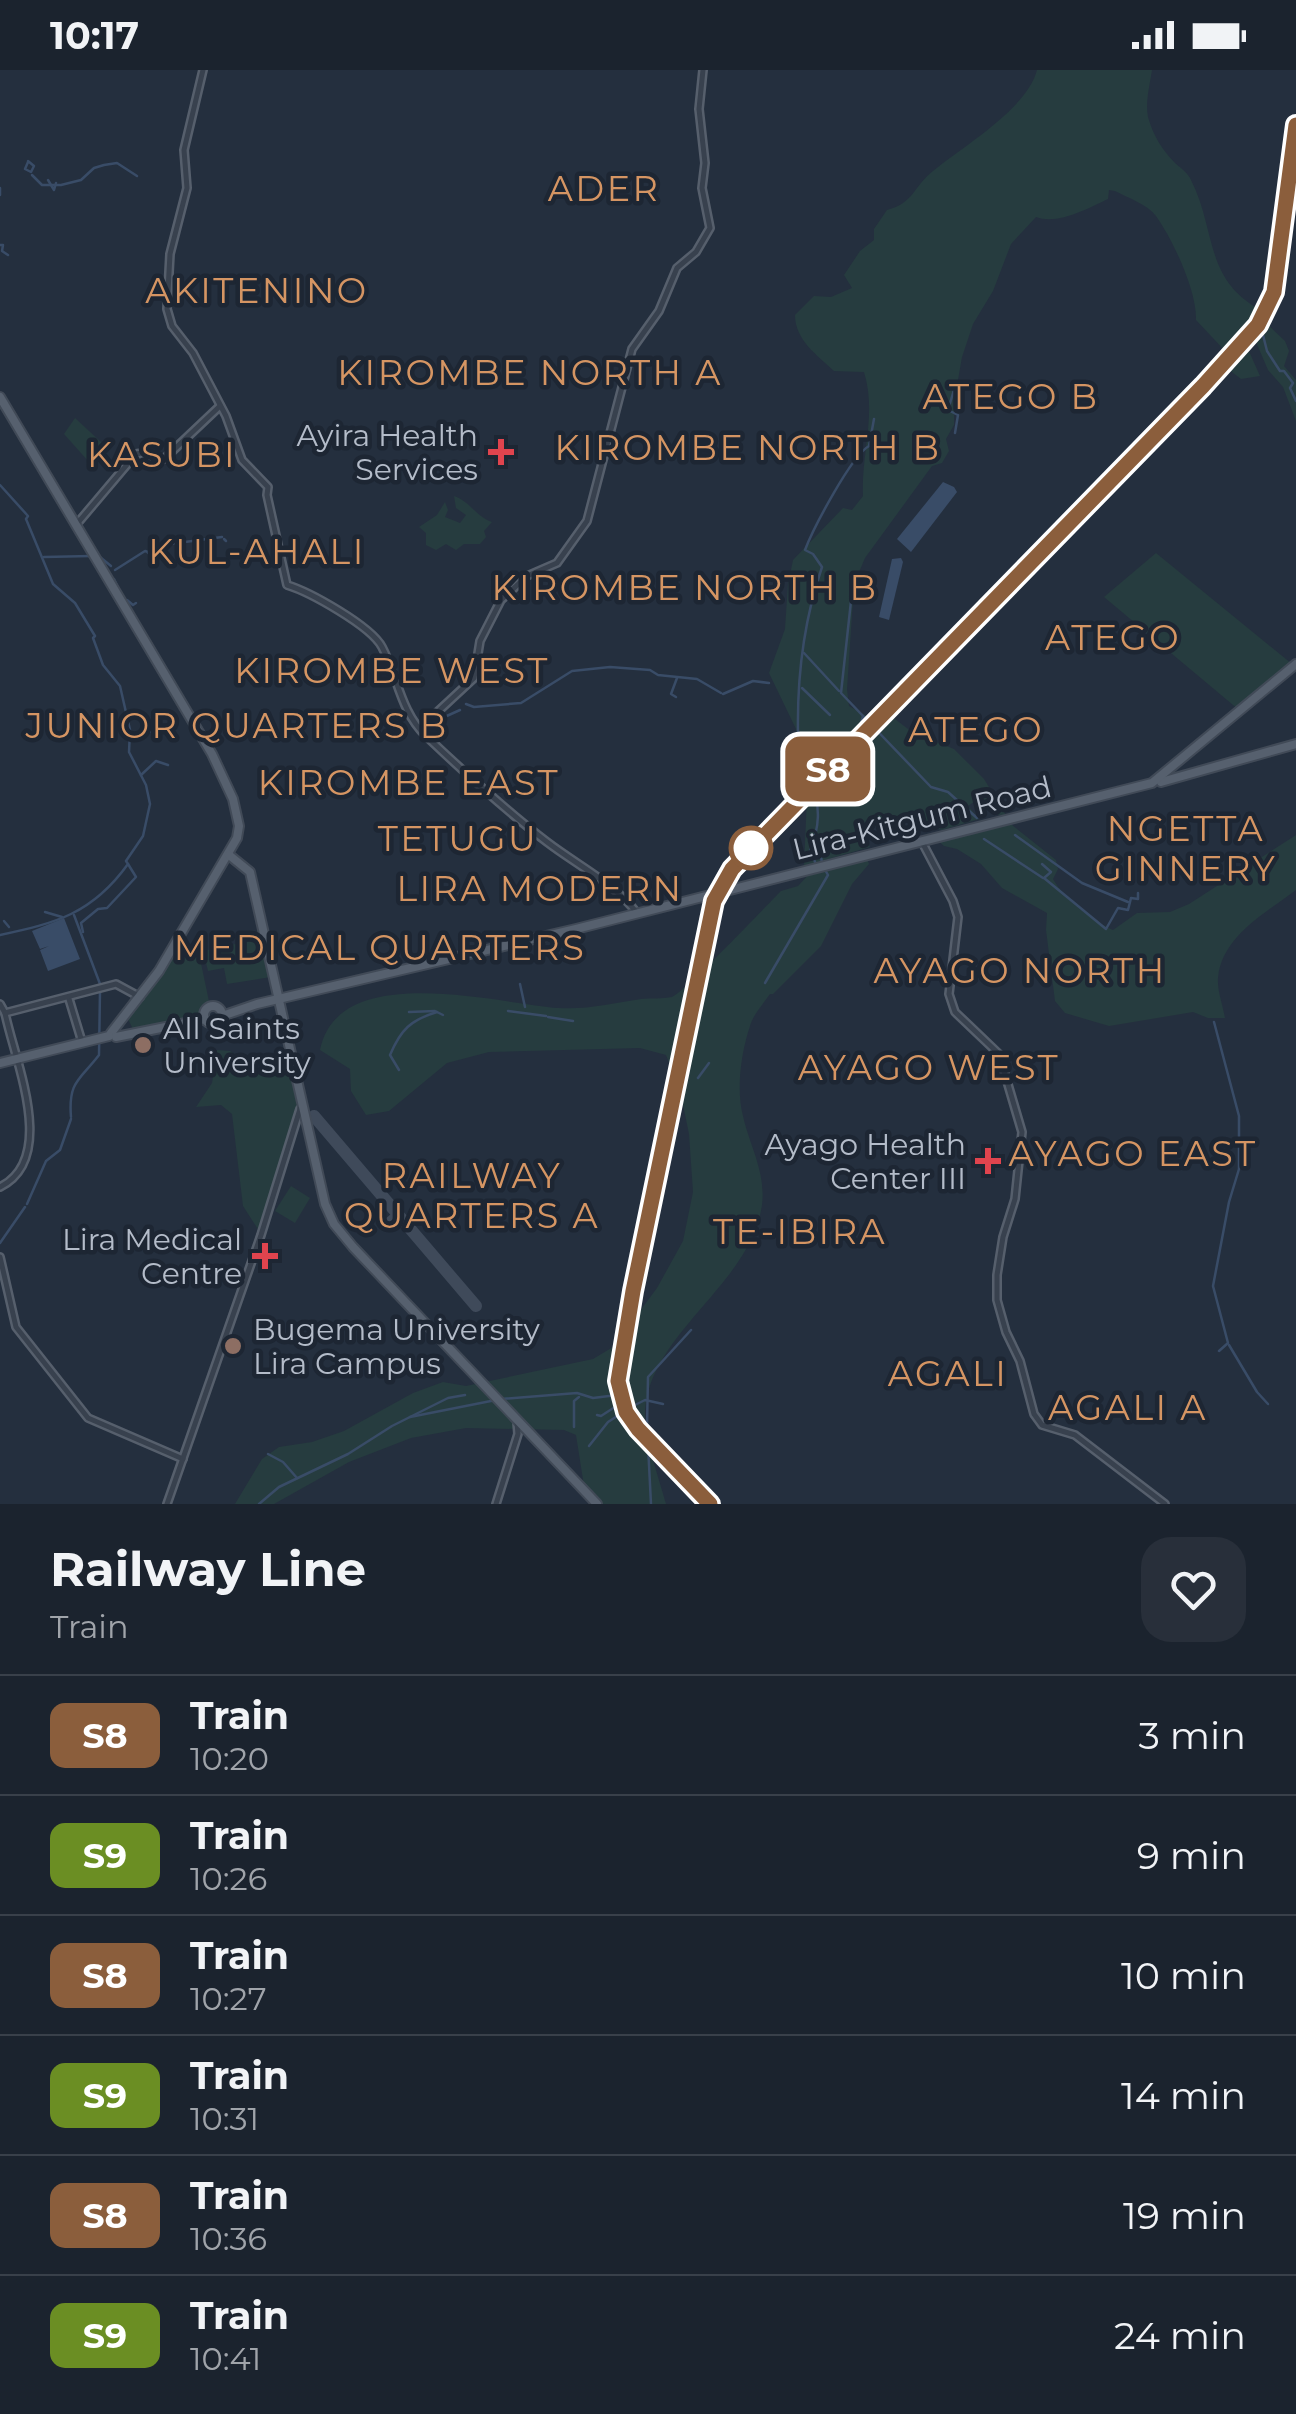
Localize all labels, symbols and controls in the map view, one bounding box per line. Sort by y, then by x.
text: 10:17 [50,12,139,59]
district label: ADER [548,167,660,210]
district label: AKITENINO [145,269,369,312]
district label: KIROMBE NORTH A [337,351,723,394]
district label: ATEGO B [923,375,1099,418]
place label: Ayira Health Services [296,417,478,488]
district label: KIROMBE NORTH B [555,426,941,469]
district label: KASUBI [87,433,237,476]
marker: Ayira Health Services [488,439,514,465]
district label: KUL-AHALI [148,530,366,573]
district label: KIROMBE NORTH B [492,566,878,609]
district label: ATEGO [1045,616,1181,659]
district label: KIROMBE WEST [234,649,550,692]
district label: JUNIOR QUARTERS B [24,704,449,747]
district label: ATEGO [908,708,1044,751]
line badge: S8 [783,736,873,802]
text: S8 [805,748,851,791]
district label: KIROMBE EAST [258,761,560,804]
street label: Lira-Kitgum Road [789,768,1055,868]
district label: NGETTA GINNERY [1095,807,1277,890]
district label: TETUGU [378,817,538,860]
unlabelled marker [730,827,772,869]
district label: LIRA MODERN [396,867,684,910]
district label: MEDICAL QUARTERS [174,926,586,969]
district label: AYAGO NORTH [873,949,1167,992]
place label: All Saints University [163,1010,312,1081]
marker: All Saints University [132,1034,154,1056]
district label: AYAGO WEST [798,1046,1060,1089]
place label: Ayago Health Center III [765,1126,966,1197]
district label: AYAGO EAST [1008,1132,1258,1175]
marker: Ayago Health Center III [975,1148,1001,1174]
district label: RAILWAY QUARTERS A [344,1154,600,1237]
district label: TE-IBIRA [713,1210,887,1253]
place label: Lira Medical Centre [62,1221,242,1292]
marker: Lira Medical Centre [252,1243,278,1269]
place label: Bugema University Lira Campus [253,1311,540,1382]
marker: Bugema University Lira Campus [222,1335,244,1357]
district label: AGALI [888,1352,1008,1395]
district label: AGALI A [1048,1386,1208,1429]
button: heart [1141,1537,1246,1642]
text: Railway Line [50,1540,366,1598]
text: Train [50,1607,129,1646]
text: Train [190,1692,289,1739]
text: 3 min [1138,1712,1246,1759]
text: S8 [82,1714,128,1757]
text: 10:20 [190,1739,269,1778]
text: Train [190,1812,289,1859]
text: 9 min [1137,1832,1246,1879]
text: S9 [83,1834,127,1877]
text: 10:26 [190,1859,267,1898]
text: Train [190,1932,289,1979]
text: 10 min [1121,1952,1246,1999]
text: S8 [82,1954,128,1997]
text: 10:27 [190,1979,266,2018]
text: Train [190,2052,289,2099]
text: 14 min [1121,2072,1246,2119]
text: S9 [83,2074,127,2117]
text: 10:31 [190,2099,259,2138]
text: Train [190,2172,289,2219]
text: 19 min [1123,2192,1246,2239]
text: S8 [82,2194,128,2237]
text: 10:36 [190,2219,267,2258]
text: Train [190,2292,289,2339]
text: 24 min [1114,2312,1246,2359]
text: S9 [83,2314,127,2357]
text: 10:41 [190,2339,261,2378]

